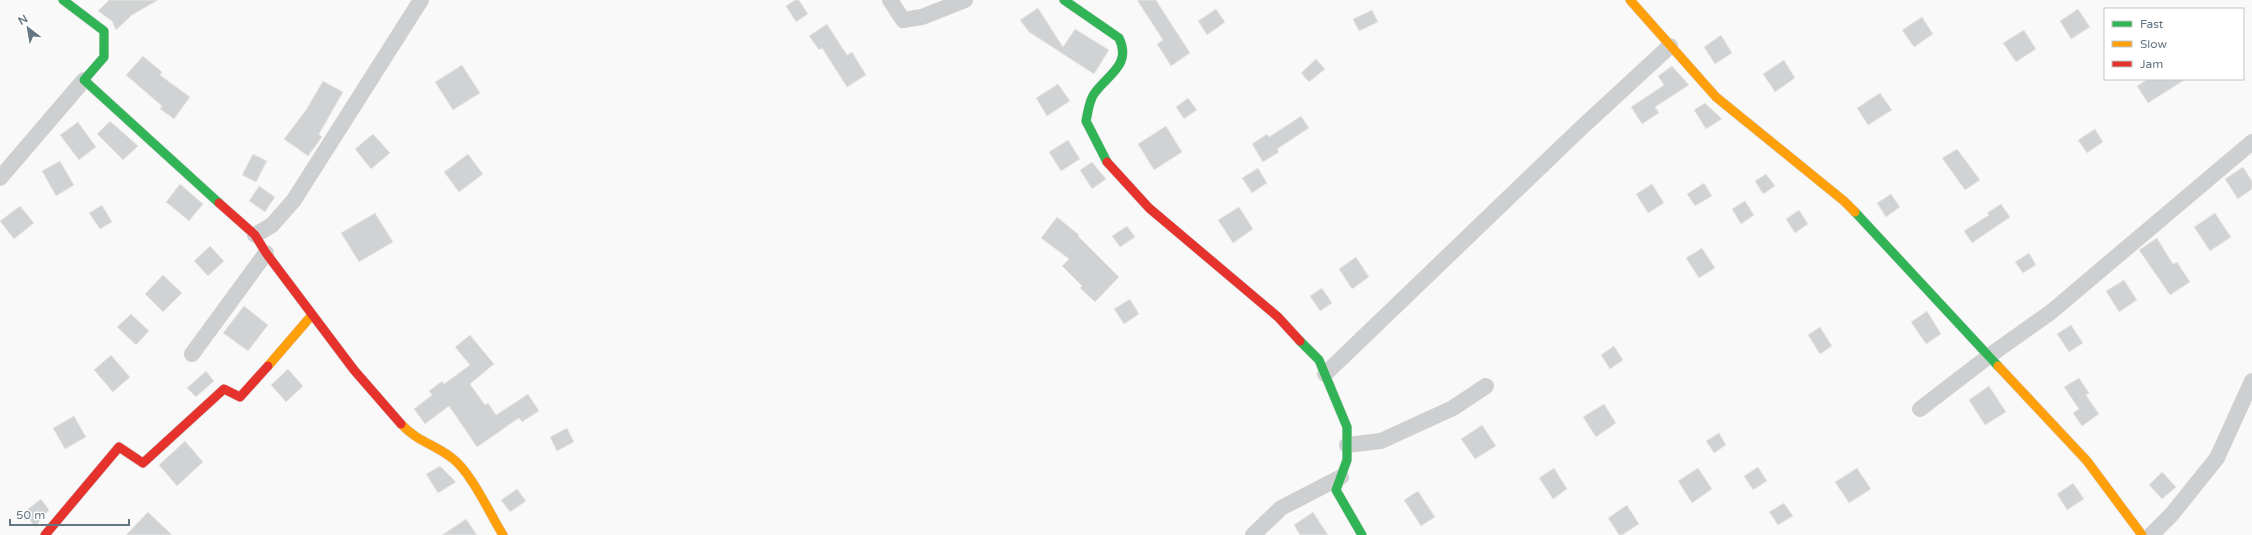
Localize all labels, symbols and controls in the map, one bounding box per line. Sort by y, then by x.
north arrow [8,8,48,48]
legend [2104,8,2244,80]
text: N [16,12,30,28]
text: Fast [2140,17,2164,31]
text: Slow [2140,37,2167,51]
text: Jam [2140,57,2163,71]
scale bar [10,501,129,527]
text: 50 m [16,508,45,522]

